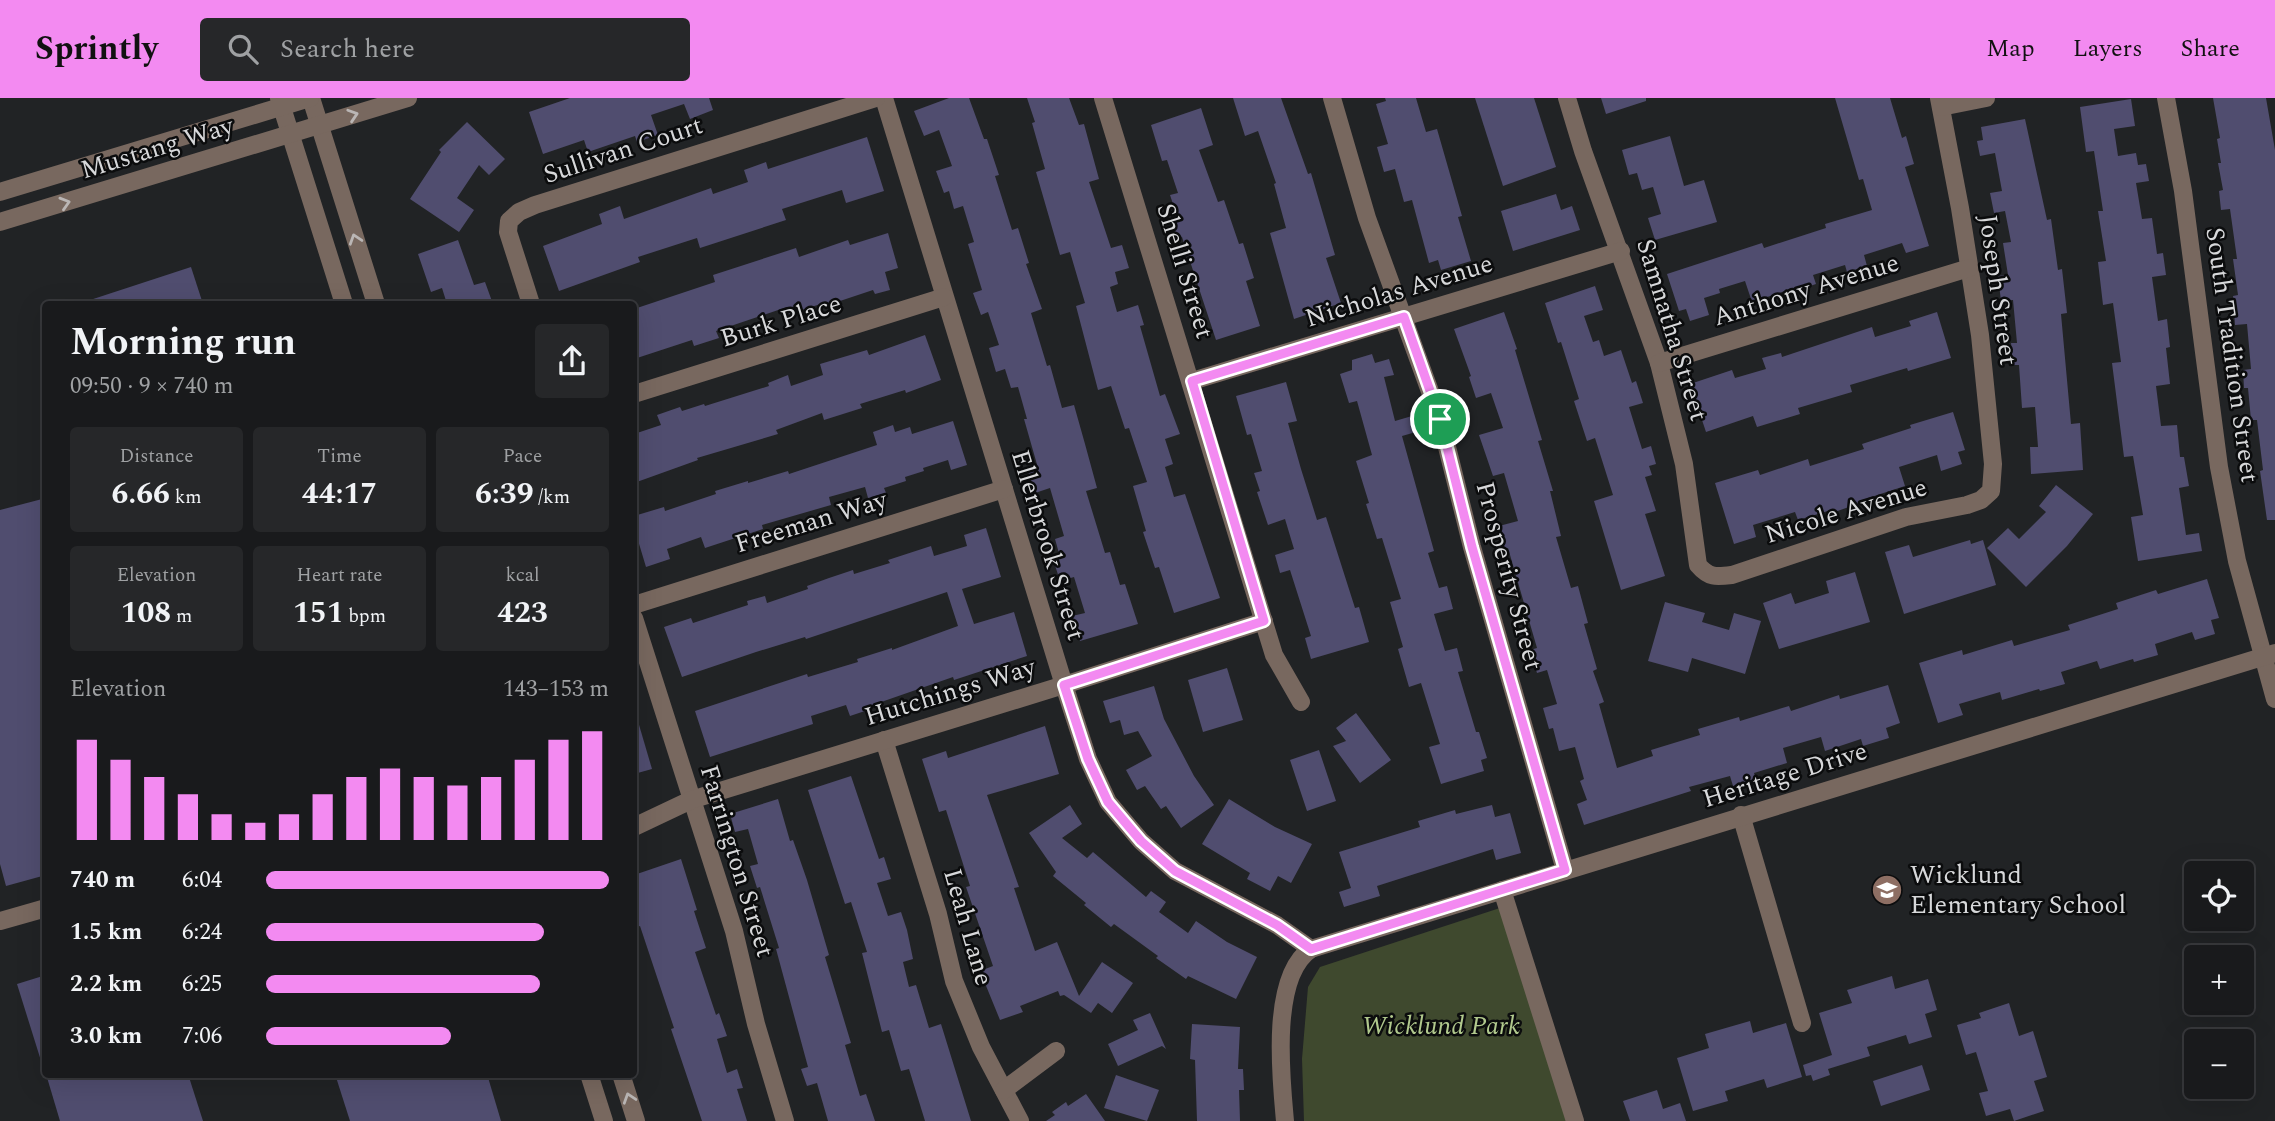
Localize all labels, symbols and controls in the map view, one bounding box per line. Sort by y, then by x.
search box [200,18,690,81]
text: Sprintly [35,24,158,74]
text: Search here [280,29,415,69]
icon: search [224,30,262,68]
text: Map [1986,31,2035,67]
text: Layers [2073,31,2143,67]
text: Share [2181,31,2240,67]
street label: Mustang Way [76,105,240,190]
street label: Sullivan Court [538,105,708,195]
one-way arrow [347,109,359,124]
one-way arrow [59,196,71,211]
street label: Shelli Street [1145,198,1225,344]
street label: Joseph Street [1968,212,2028,368]
street label: South Tradition Street [2194,225,2270,485]
one-way arrow [349,234,364,246]
street label: Samnatha Street [1625,234,1719,426]
street label: Nicholas Avenue [1300,243,1498,339]
street label: Anthony Avenue [1708,243,1904,337]
street label: Burk Place [715,284,847,358]
text: Morning run [70,314,296,372]
button: share [535,324,609,398]
text: 09:50 · 9 × 740 m [70,369,234,404]
pin [1410,389,1470,449]
icon: arrive [1421,400,1459,438]
text: Distance [119,442,194,471]
text: Time [317,442,362,471]
text: Pace [503,442,542,471]
street label: Ellerbrook Street [1000,445,1096,645]
street label: Nicole Avenue [1760,467,1932,555]
text: 6.66 [111,471,170,517]
text: 44:17 [302,471,377,517]
text: 6:39 [475,471,534,517]
street label: Prosperity Street [1465,477,1553,675]
street label: Freeman Way [730,479,894,564]
text: km [170,483,202,512]
text: /km [534,483,570,512]
text: Elevation [117,561,196,590]
text: Heart rate [297,561,382,590]
text: kcal [505,561,540,590]
text: 108 [121,590,171,636]
text: 151 [293,590,343,636]
text: 423 [497,590,548,636]
text: m [171,602,192,631]
text: bpm [343,602,386,631]
street label: Hutchings Way [859,647,1042,737]
text: Elevation [70,672,166,707]
text: 143–153 m [503,672,609,707]
street label: Heritage Drive [1698,731,1872,819]
street label: Farrington Street [689,760,785,962]
place label: Wicklund Elementary School [1910,855,2126,925]
map controls [2184,861,2254,1099]
button: locate [2184,861,2254,931]
text: 740 m [70,863,135,898]
text: 6:04 [182,863,222,898]
street label: Leah Lane [932,864,1004,990]
school or university icon: Wicklund Elementary School [1870,873,1904,907]
text: 1.5 km [70,915,142,950]
text: 6:24 [182,915,222,950]
button: + [2184,945,2254,1015]
text: 2.2 km [70,967,142,1002]
text: 6:25 [182,967,222,1002]
park label: Wicklund Park [1362,1006,1520,1046]
text: 3.0 km [70,1019,142,1054]
text: 7:06 [182,1019,222,1054]
button: − [2184,1029,2254,1099]
one-way arrow [623,1092,637,1104]

